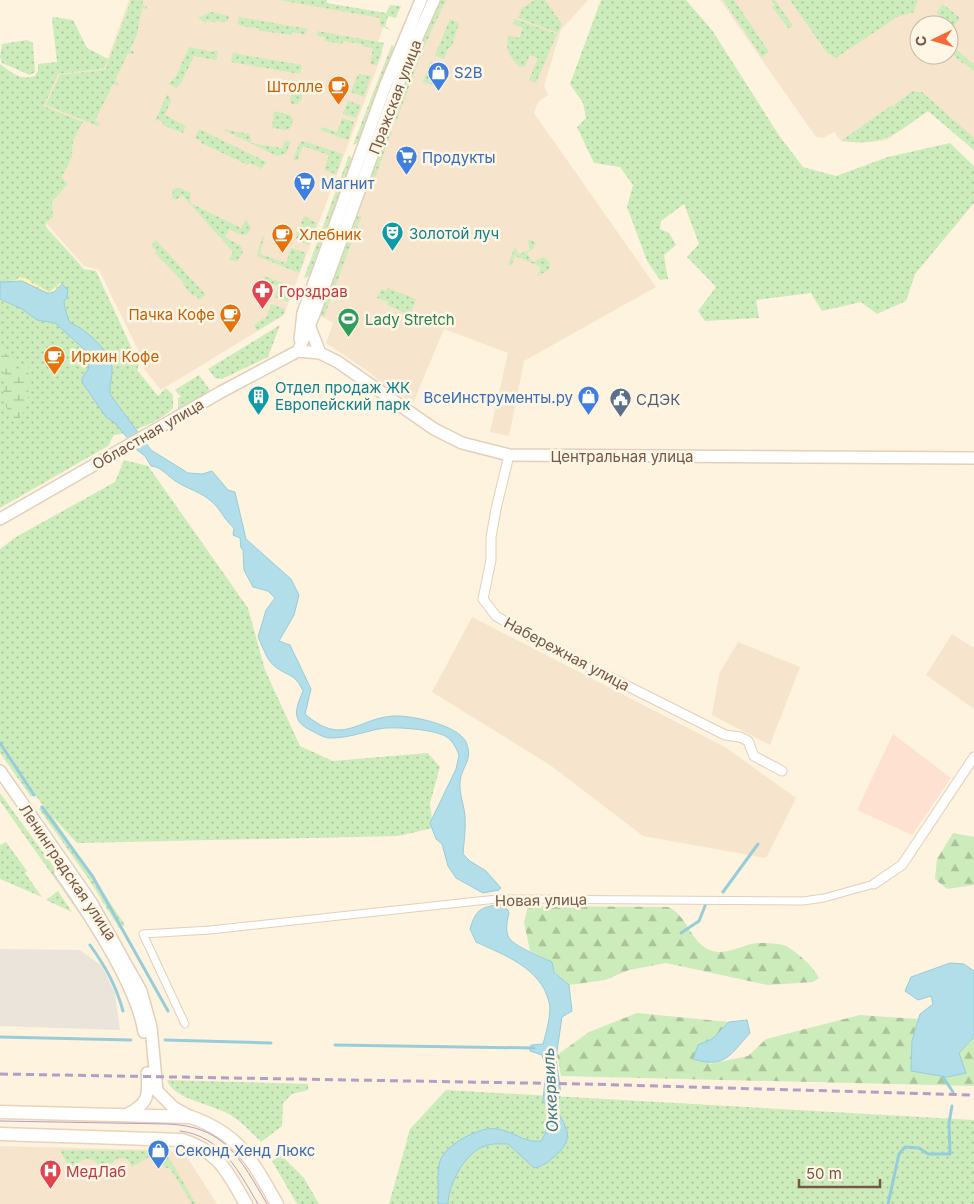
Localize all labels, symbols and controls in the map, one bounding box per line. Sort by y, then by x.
north arrow [909,15,959,65]
text: С [912,35,929,47]
street label: Пражская улица [364,37,426,157]
shop icon: S2B [426,60,450,91]
place label: S2B [454,63,483,82]
cafe icon: Штолле [327,74,351,105]
place label: Штолле [267,77,323,96]
supermarket icon: Продукты [394,145,418,176]
place label: Продукты [422,148,496,167]
supermarket icon: Магнит [293,171,317,202]
place label: Магнит [321,174,374,193]
theatre icon: Золотой луч [381,221,405,252]
cafe icon: Хлебник [271,222,295,253]
place label: Золотой луч [409,224,499,243]
place label: Хлебник [299,225,361,244]
pharmacy icon: Горздрав [251,279,275,310]
place label: Горздрав [279,282,348,301]
cafe icon: Пачка Кофе [219,302,243,333]
place label: Пачка Кофе [128,305,215,324]
sports icon: Lady Stretch [337,307,361,338]
place label: Lady Stretch [365,310,455,329]
cafe icon: Иркин Кофе [43,344,67,375]
place label: Иркин Кофе [71,347,159,366]
place label: Отдел продаж ЖК Европейский парк [275,378,410,414]
building icon: Отдел продаж ЖК Европейский парк [247,384,271,415]
shop icon: ВсеИнструменты.ру [577,385,601,416]
public building icon: СДЭК [608,387,632,418]
place label: ВсеИнструменты.ру [424,388,574,407]
place label: СДЭК [636,390,680,409]
street label: Областная улица [89,394,207,474]
street label: Центральная улица [551,447,693,466]
street label: Набережная улица [501,613,633,695]
street label: Ленинградская улица [15,800,121,944]
street label: Новая улица [495,890,587,910]
water label: Оккервиль [538,1047,562,1133]
shop icon: Секонд Хенд Люкс [147,1138,171,1169]
place label: Секонд Хенд Люкс [175,1141,315,1160]
scale bar [799,1156,880,1188]
hospital icon: МедЛаб [38,1159,62,1190]
place label: МедЛаб [66,1162,126,1181]
text: 50 m [806,1164,842,1183]

